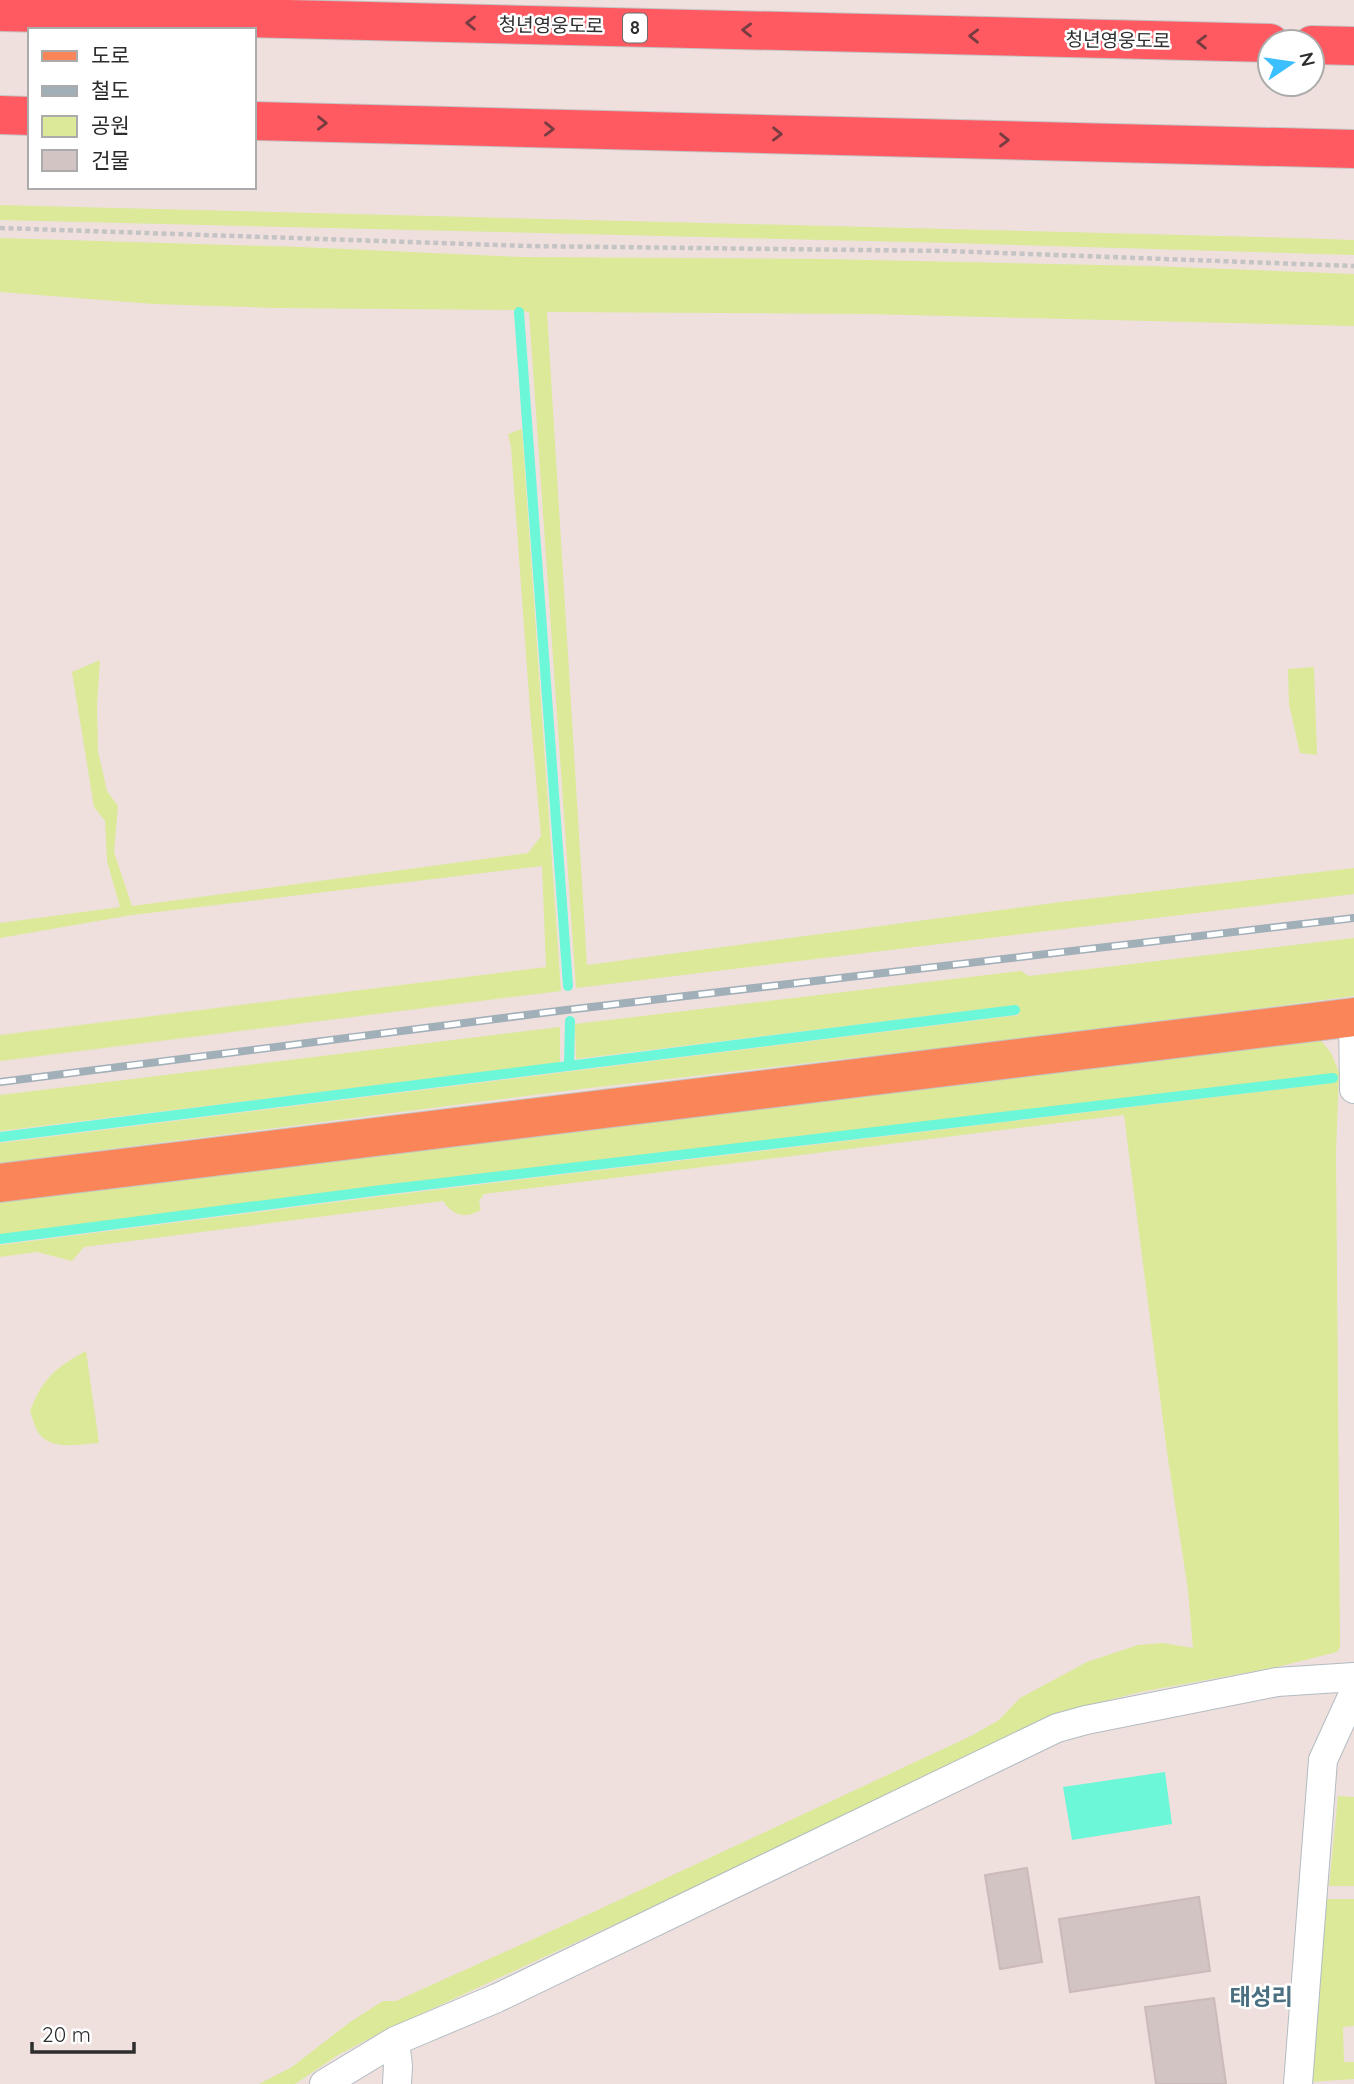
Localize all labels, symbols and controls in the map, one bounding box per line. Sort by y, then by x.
street label: 청년영웅도로 [498,12,604,38]
road number: 8 [623,13,647,42]
one-way arrow [465,16,476,31]
one-way arrow [741,23,752,38]
street label: 청년영웅도로 [1065,27,1171,53]
legend [28,28,256,189]
one-way arrow [969,28,979,44]
north arrow [1256,28,1326,98]
one-way arrow [1196,34,1207,49]
text: 도로 [91,42,130,68]
text: N [1294,50,1321,69]
text: 철도 [91,77,130,103]
text: 공원 [91,112,130,138]
one-way arrow [317,115,328,131]
one-way arrow [544,121,555,136]
one-way arrow [772,127,783,142]
one-way arrow [1000,132,1010,148]
text: 건물 [91,147,130,173]
district label: 태성리 [1229,1982,1293,2011]
scale bar [32,2010,133,2054]
text: 20 m [42,2021,91,2047]

